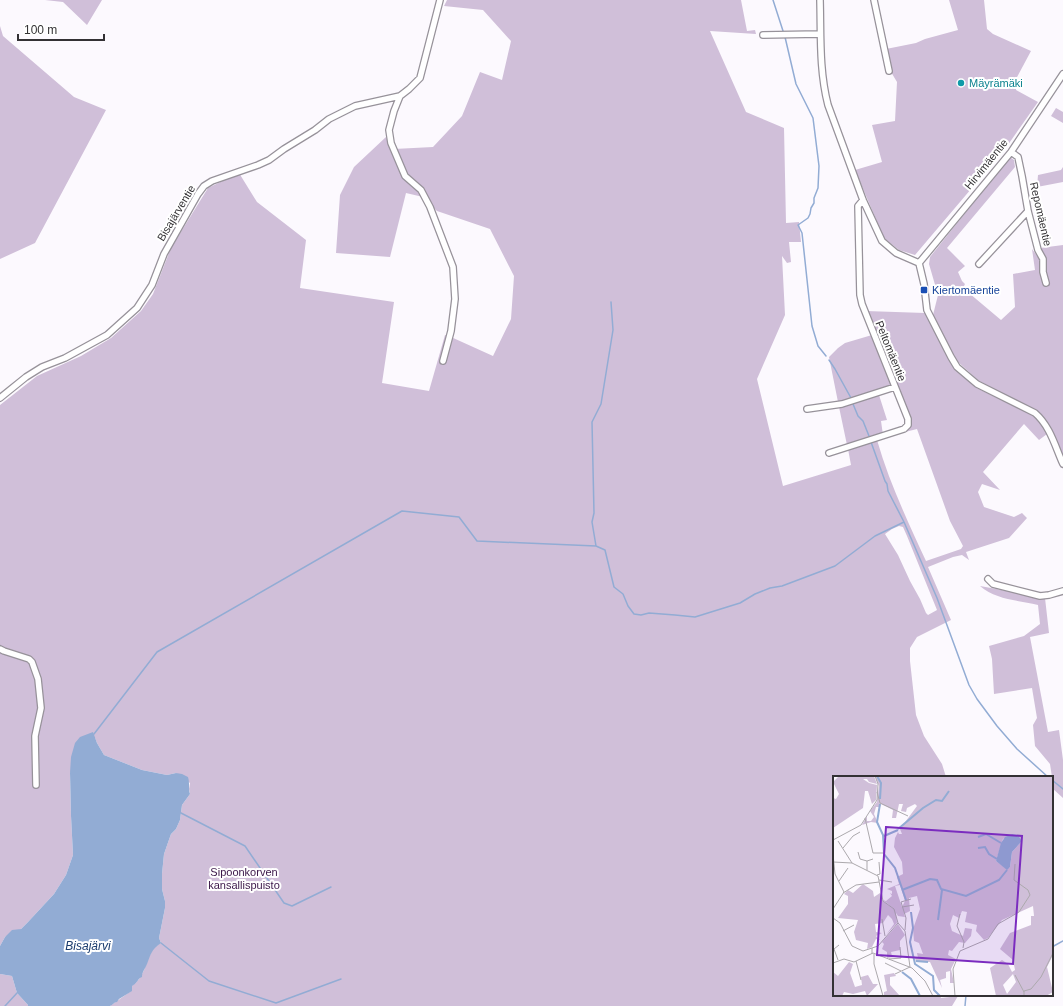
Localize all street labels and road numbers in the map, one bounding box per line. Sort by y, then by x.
street label: Hirvimäentie [962,136,1010,192]
street label: Repomäentie [1028,181,1054,247]
street label: Bisajärventie [155,183,197,243]
street label: Peltomäentie [873,319,909,383]

